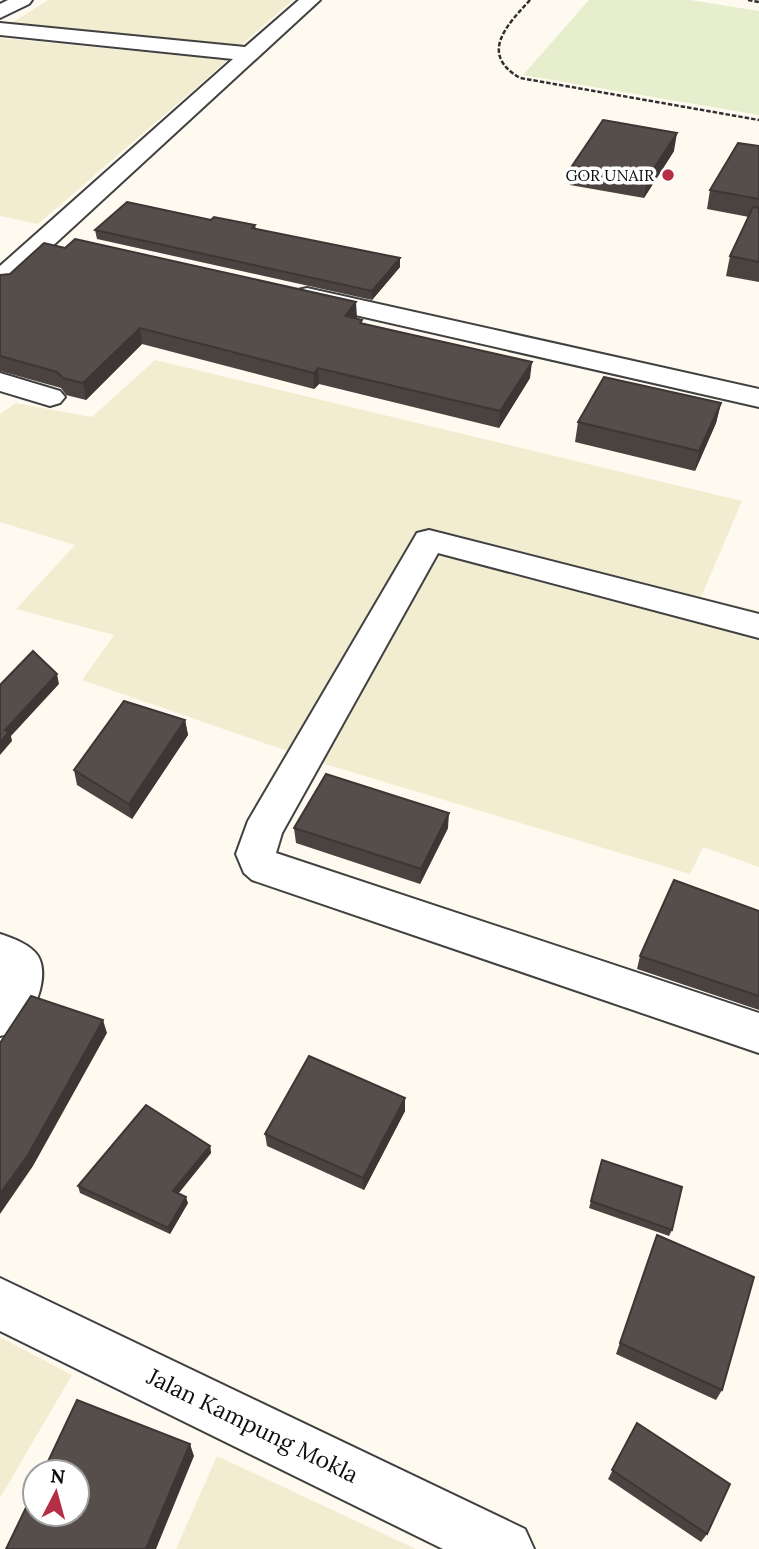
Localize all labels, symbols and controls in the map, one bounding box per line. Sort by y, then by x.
place label: GOR UNAIR [566,165,655,185]
marker: GOR UNAIR [660,167,676,183]
street label: Jalan Kampung Mokla [142,1361,363,1489]
north arrow [21,1458,91,1528]
text: N [49,1463,67,1489]

